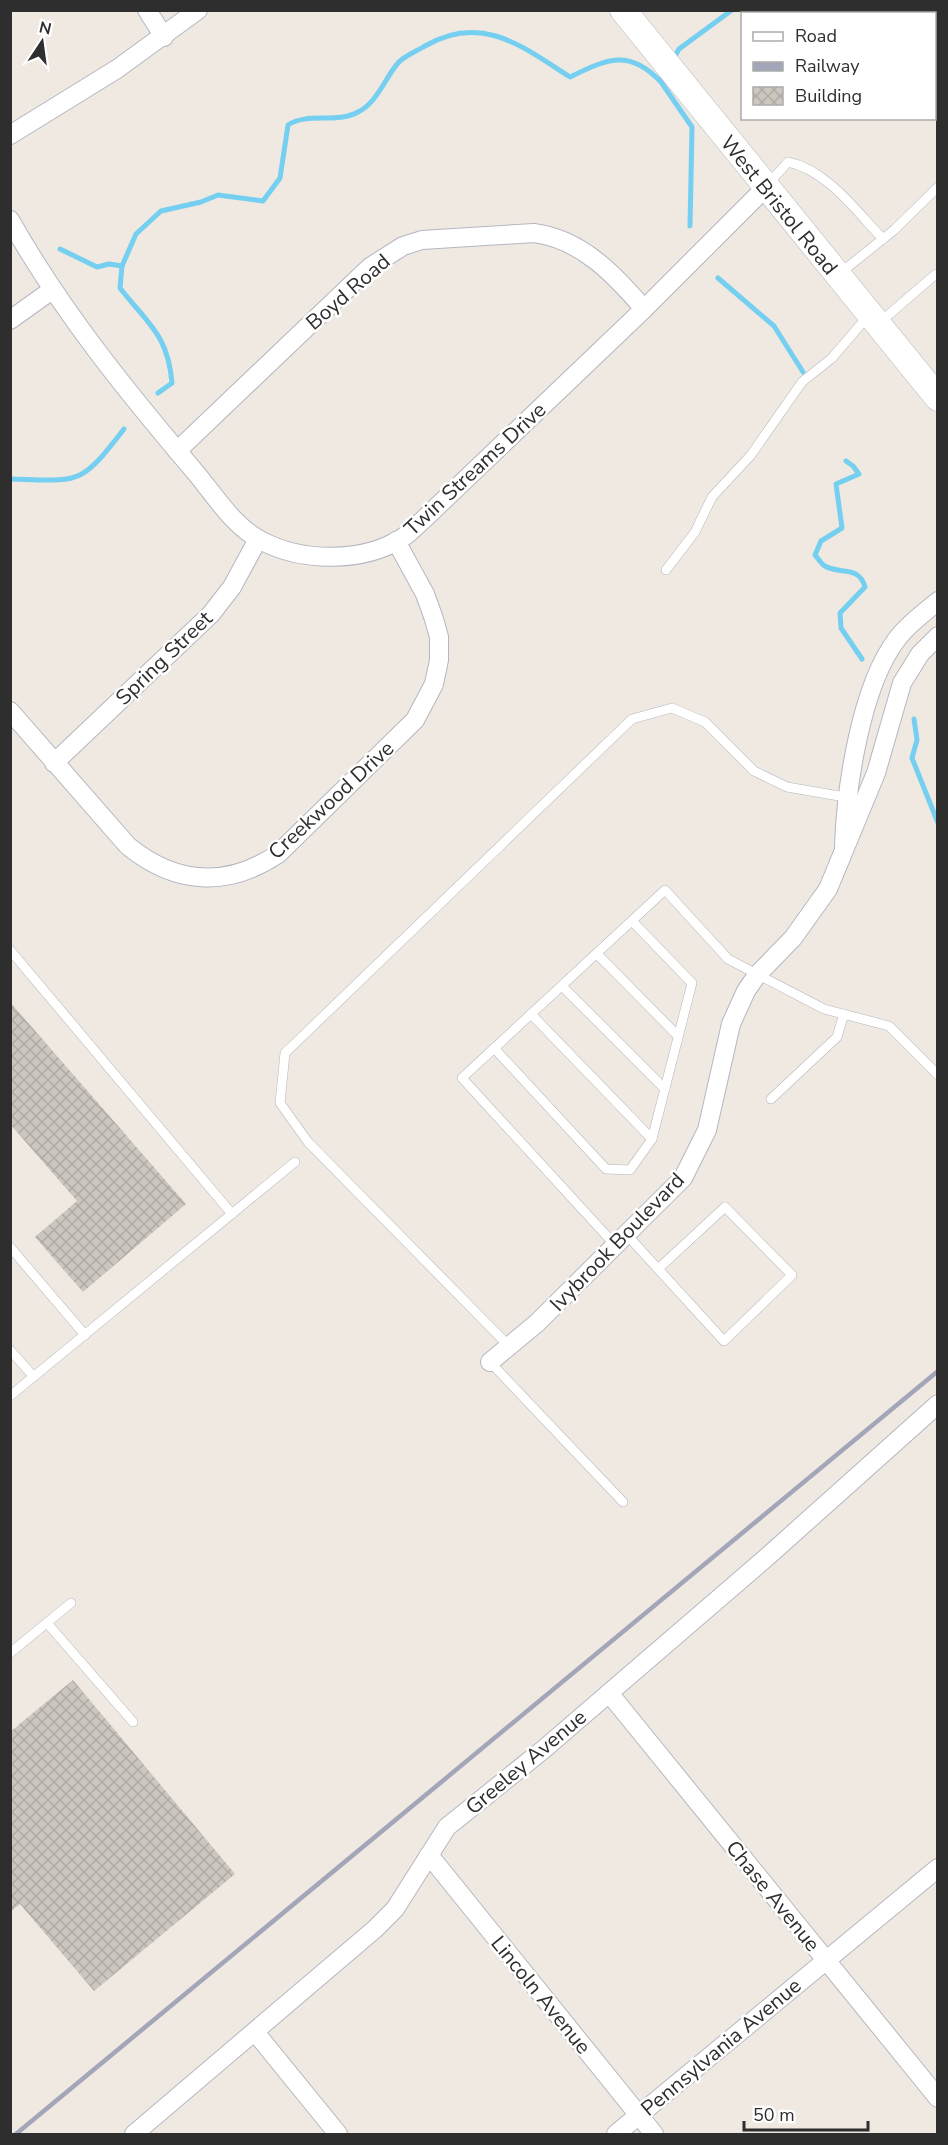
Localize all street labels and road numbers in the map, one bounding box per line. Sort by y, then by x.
street label: West Bristol Road [714,129,844,281]
street label: Boyd Road [300,248,396,336]
street label: Twin Streams Drive [398,396,552,542]
street label: Spring Street [110,604,219,711]
street label: Creekwood Drive [262,734,400,866]
street label: Ivybrook Boulevard [544,1167,690,1317]
street label: Greeley Avenue [460,1703,592,1821]
street label: Chase Avenue [720,1835,826,1957]
street label: Lincoln Avenue [485,1930,597,2060]
street label: Pennsylvania Avenue [635,1972,807,2122]

